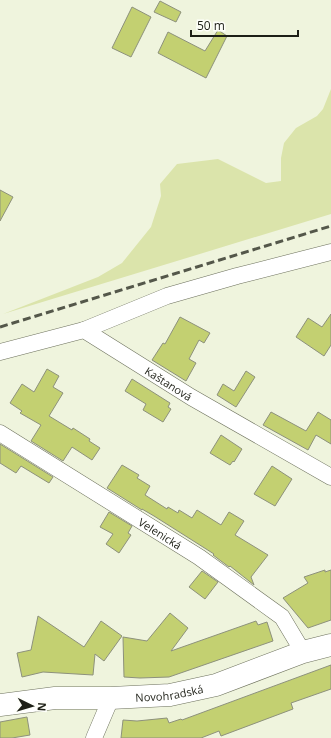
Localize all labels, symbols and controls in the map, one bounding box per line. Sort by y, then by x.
scale bar [191,12,298,38]
text: 50 m [197,17,225,34]
street label: Kaštanová [142,363,195,404]
street label: Velenická [136,514,185,552]
street label: Novohradská [135,681,204,704]
north arrow [12,686,52,726]
text: N [35,702,50,712]

